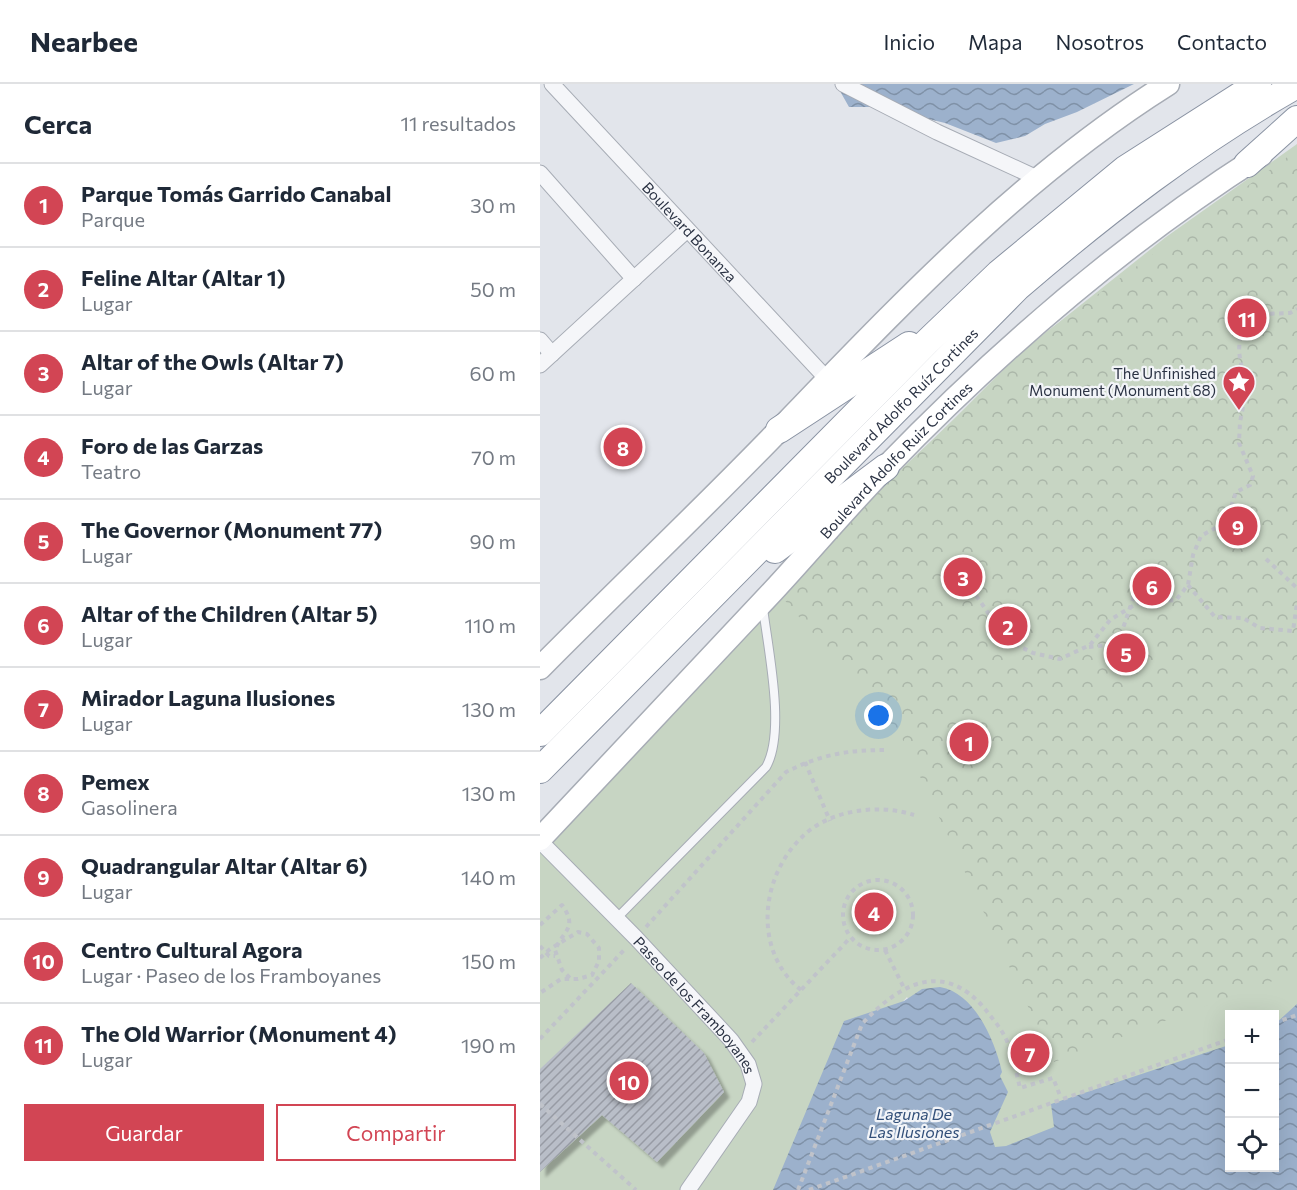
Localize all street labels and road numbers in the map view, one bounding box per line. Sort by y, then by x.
street label: Boulevard Bonanza [639,178,741,286]
street label: Boulevard Adolfo Ruíz Cortines [820,324,982,487]
street label: Boulevard Adolfo Ruiz Cortines [816,378,976,542]
street label: Paseo de los Framboyanes [630,933,759,1076]

